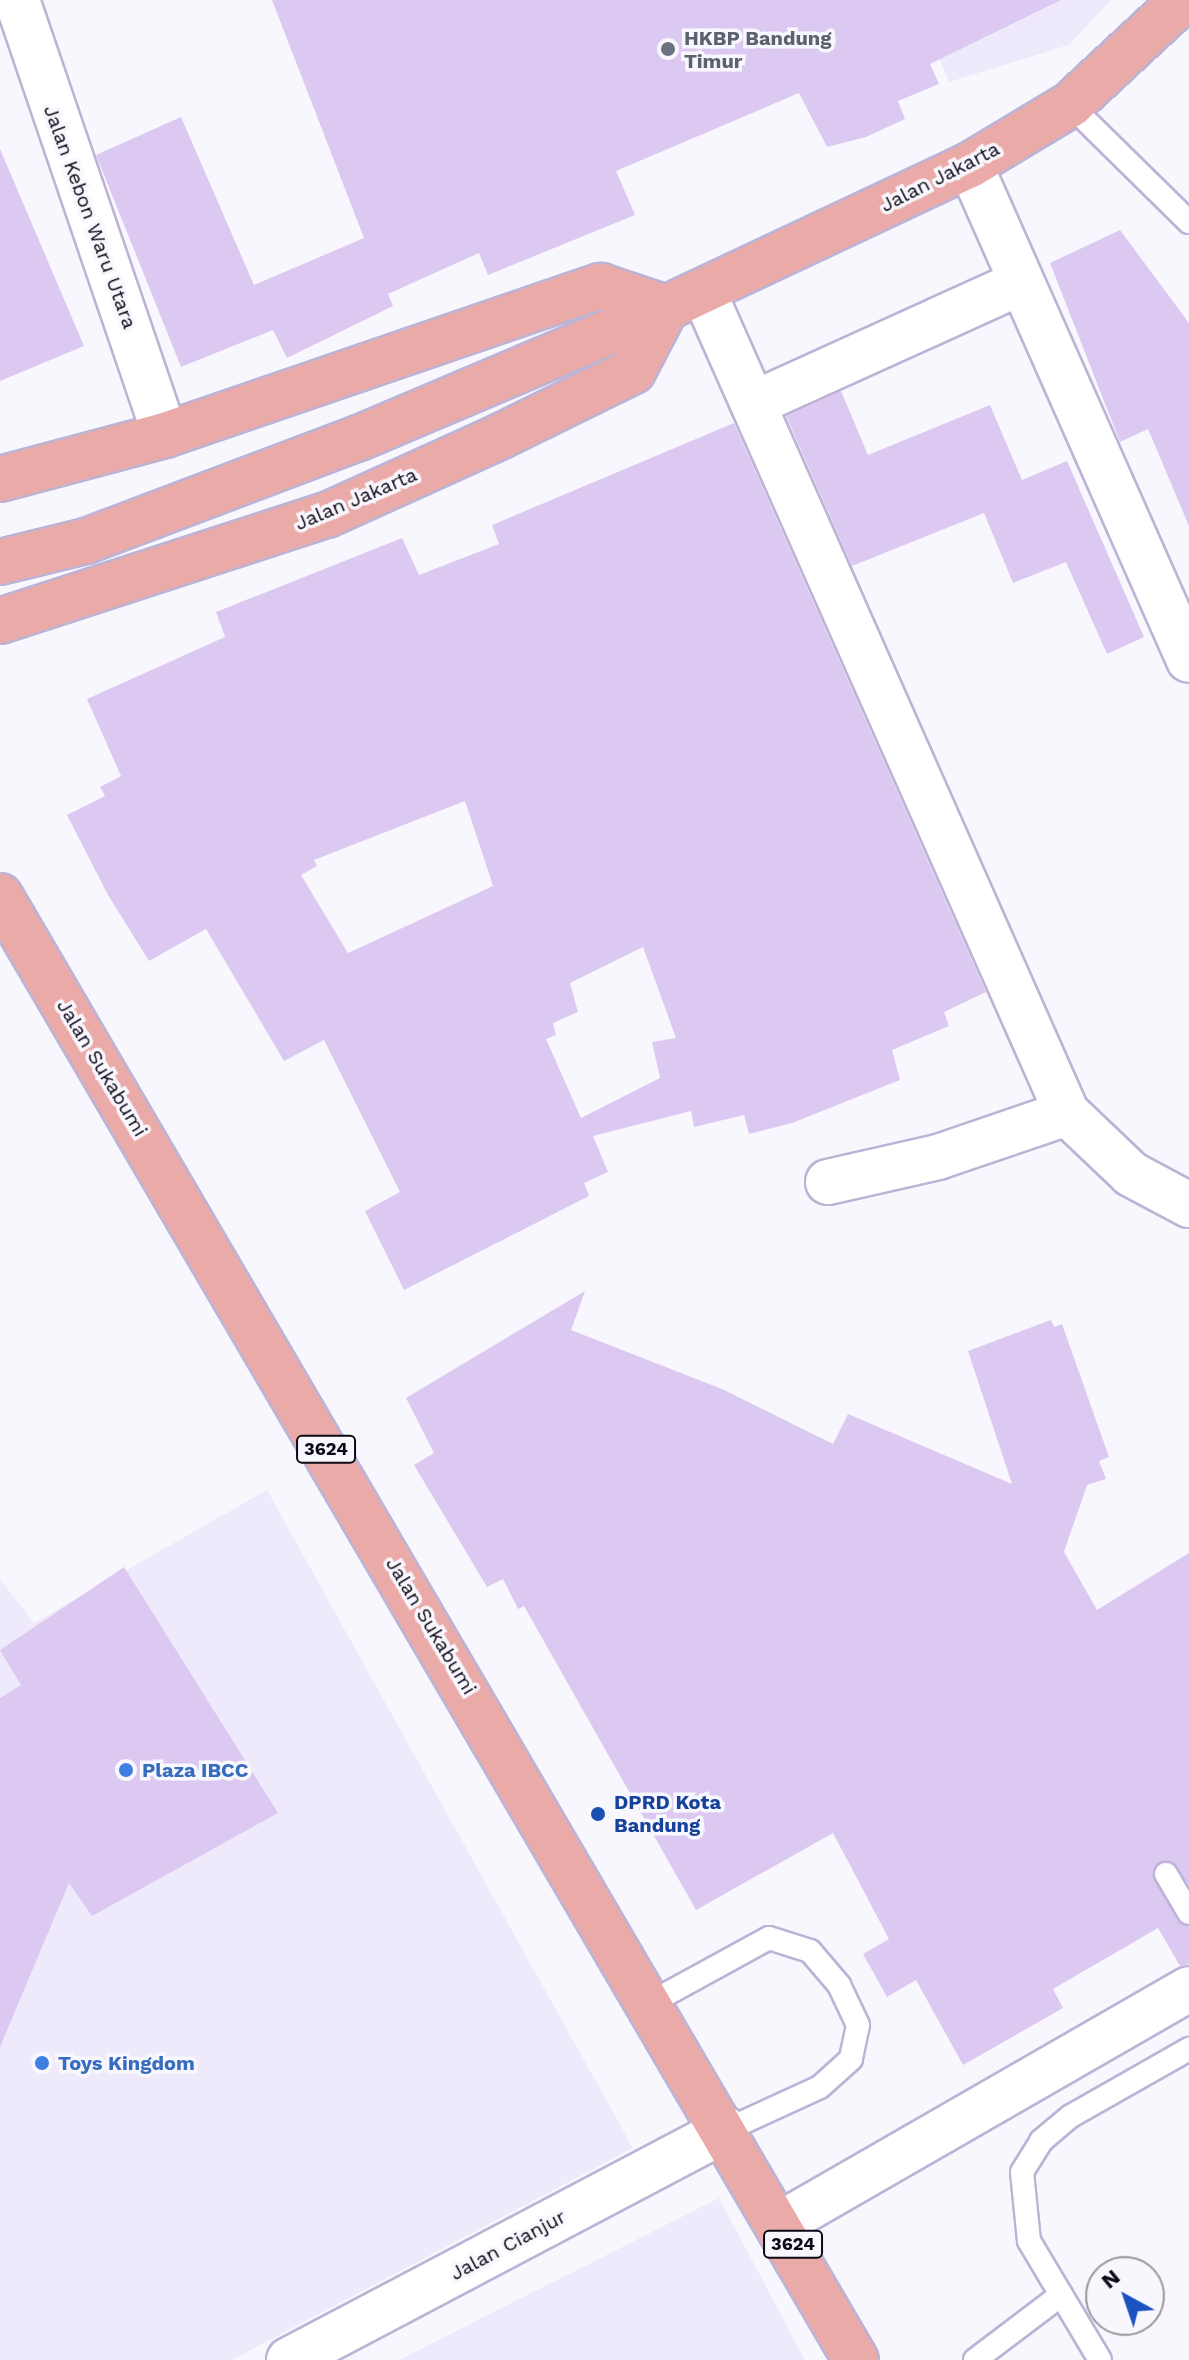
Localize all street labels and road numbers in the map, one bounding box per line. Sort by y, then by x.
street label: Jalan Kebon Waru Utara [38,102,142,332]
street label: Jalan Jakarta [876,137,1004,217]
street label: Jalan Jakarta [291,462,421,536]
street label: Jalan Sukabumi [52,995,152,1141]
road number: 3624 [296,1435,356,1463]
street label: Jalan Sukabumi [381,1553,481,1699]
street label: Jalan Cianjur [446,2204,570,2286]
road number: 3624 [763,2230,823,2258]

